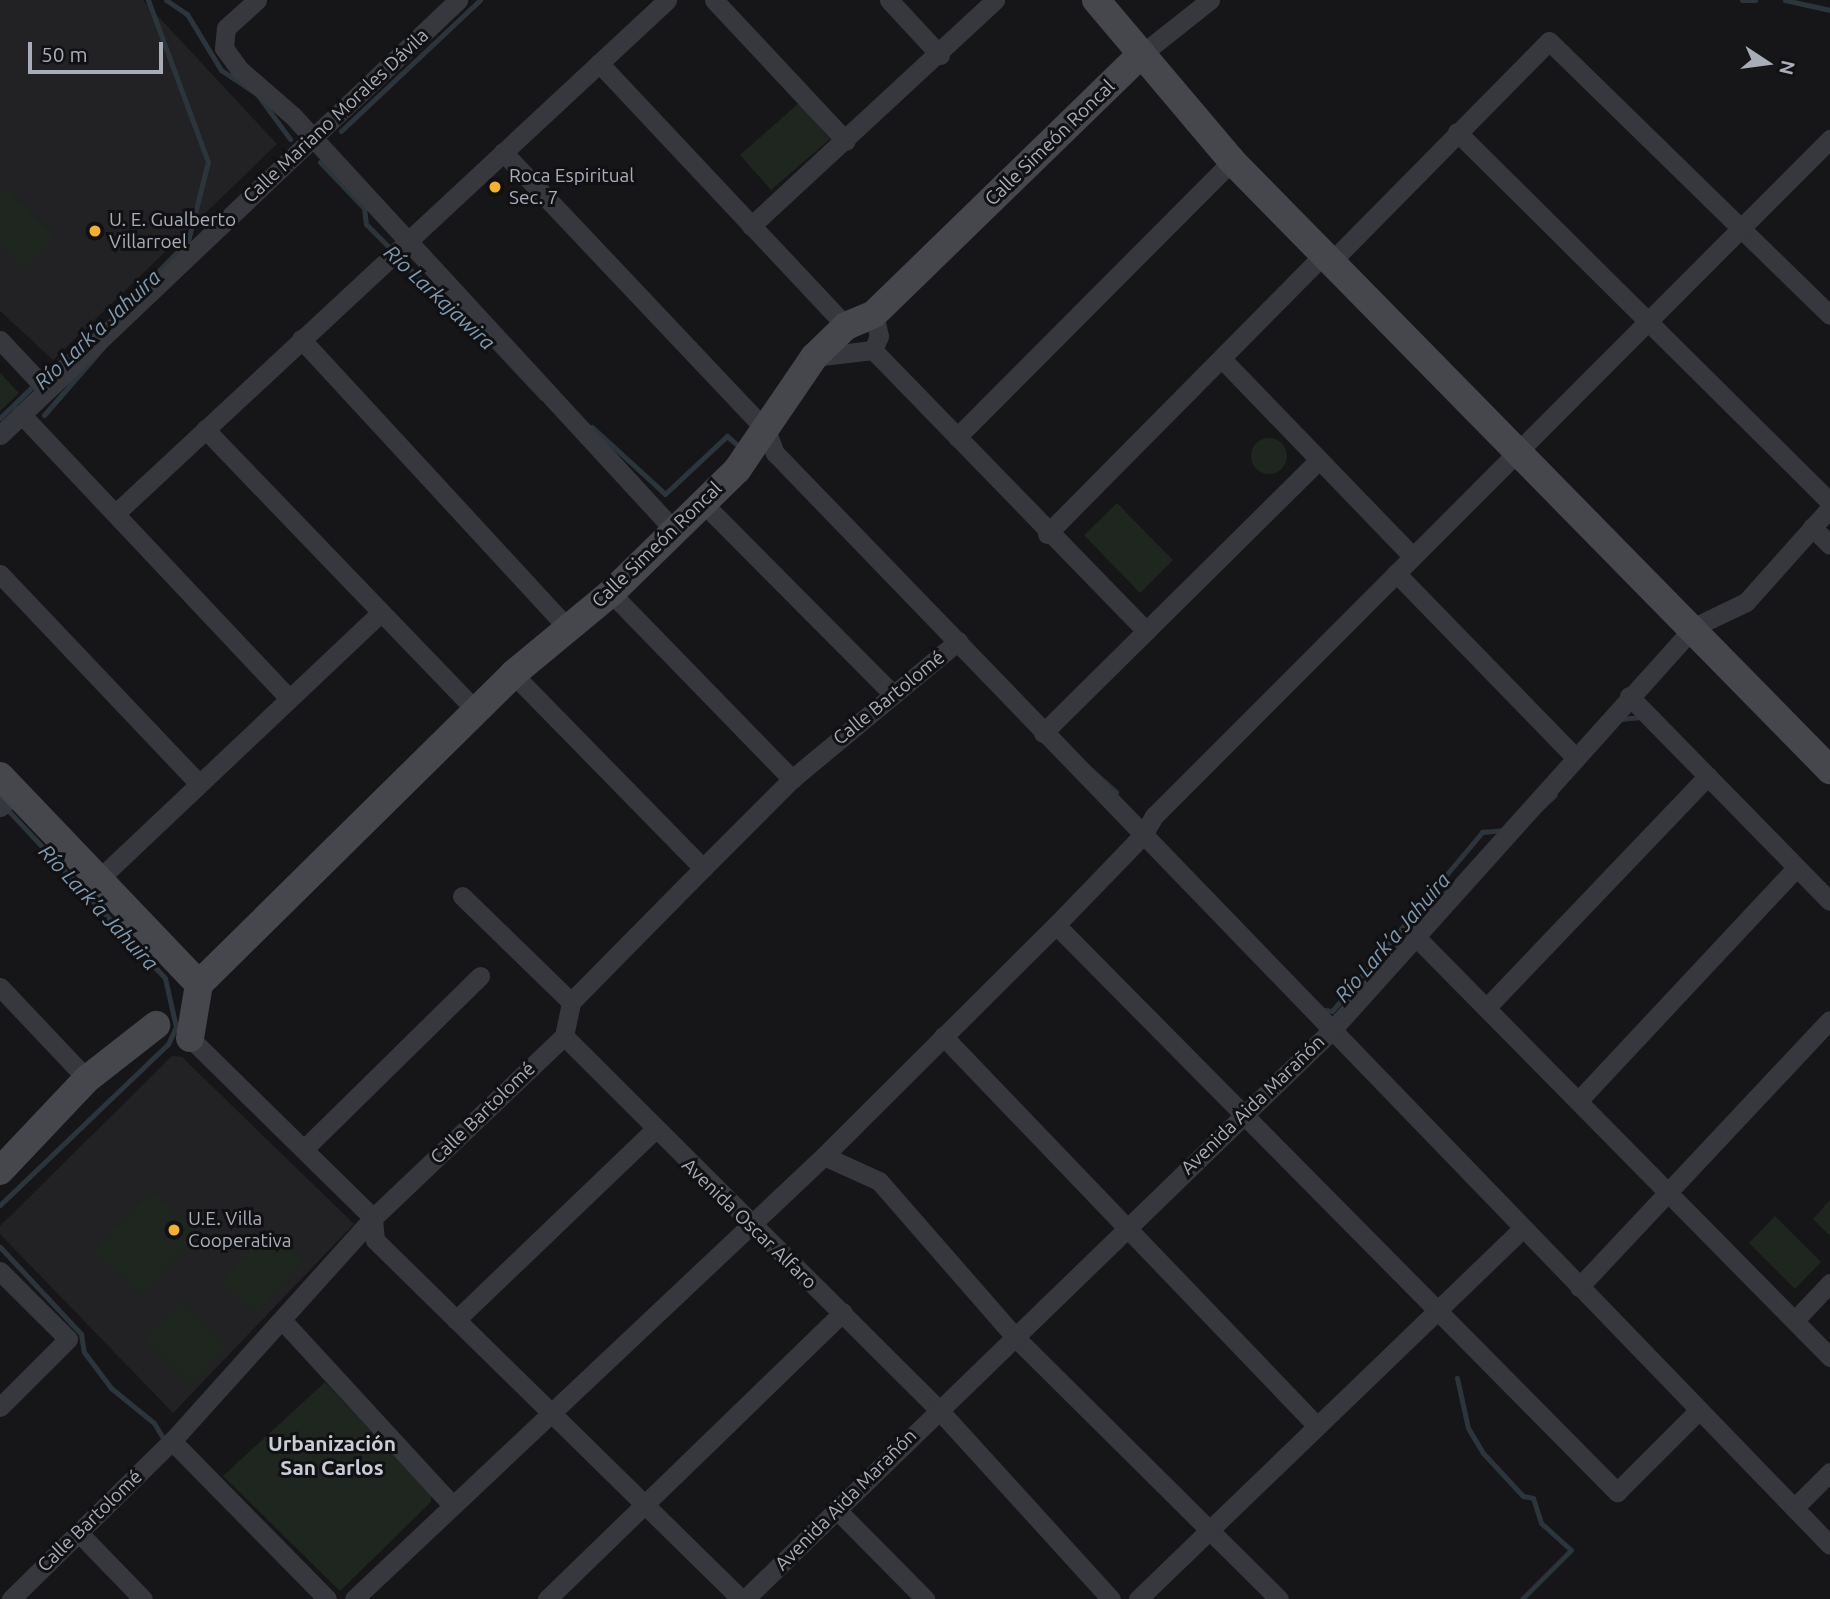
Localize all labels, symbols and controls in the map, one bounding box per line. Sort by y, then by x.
street label: Calle Mariano Morales Dávila [239,24,433,208]
scale bar [32,28,166,72]
north arrow [1732,28,1802,98]
text: 50 m [41,42,88,66]
text: N [1775,58,1800,77]
street label: Calle Simeón Roncal [980,75,1120,211]
place label: Roca Espiritual Sec. 7 [509,165,634,209]
marker: Roca Espiritual Sec. 7 [487,179,503,195]
place label: U. E. Gualberto Villarroel [109,209,236,253]
marker: U. E. Gualberto Villarroel [87,223,103,239]
water label: Río Larkajawira [379,239,501,355]
water label: Río Lark’a Jahuira [29,264,165,394]
street label: Calle Simeón Roncal [587,477,727,613]
street label: Calle Bartolomé [829,646,949,750]
water label: Río Lark’a Jahuira [34,839,164,975]
water label: Río Lark’a Jahuira [1329,867,1455,1007]
street label: Avenida Aida Marañón [1176,1031,1330,1179]
street label: Calle Bartolomé [426,1057,540,1169]
street label: Avenida Oscar Alfaro [677,1154,821,1294]
place label: U.E. Villa Cooperativa [188,1208,291,1252]
marker: U.E. Villa Cooperativa [166,1222,182,1238]
street label: Avenida Aida Marañón [770,1424,922,1576]
district label: Urbanización San Carlos [268,1430,396,1480]
street label: Calle Bartolomé [33,1465,147,1577]

